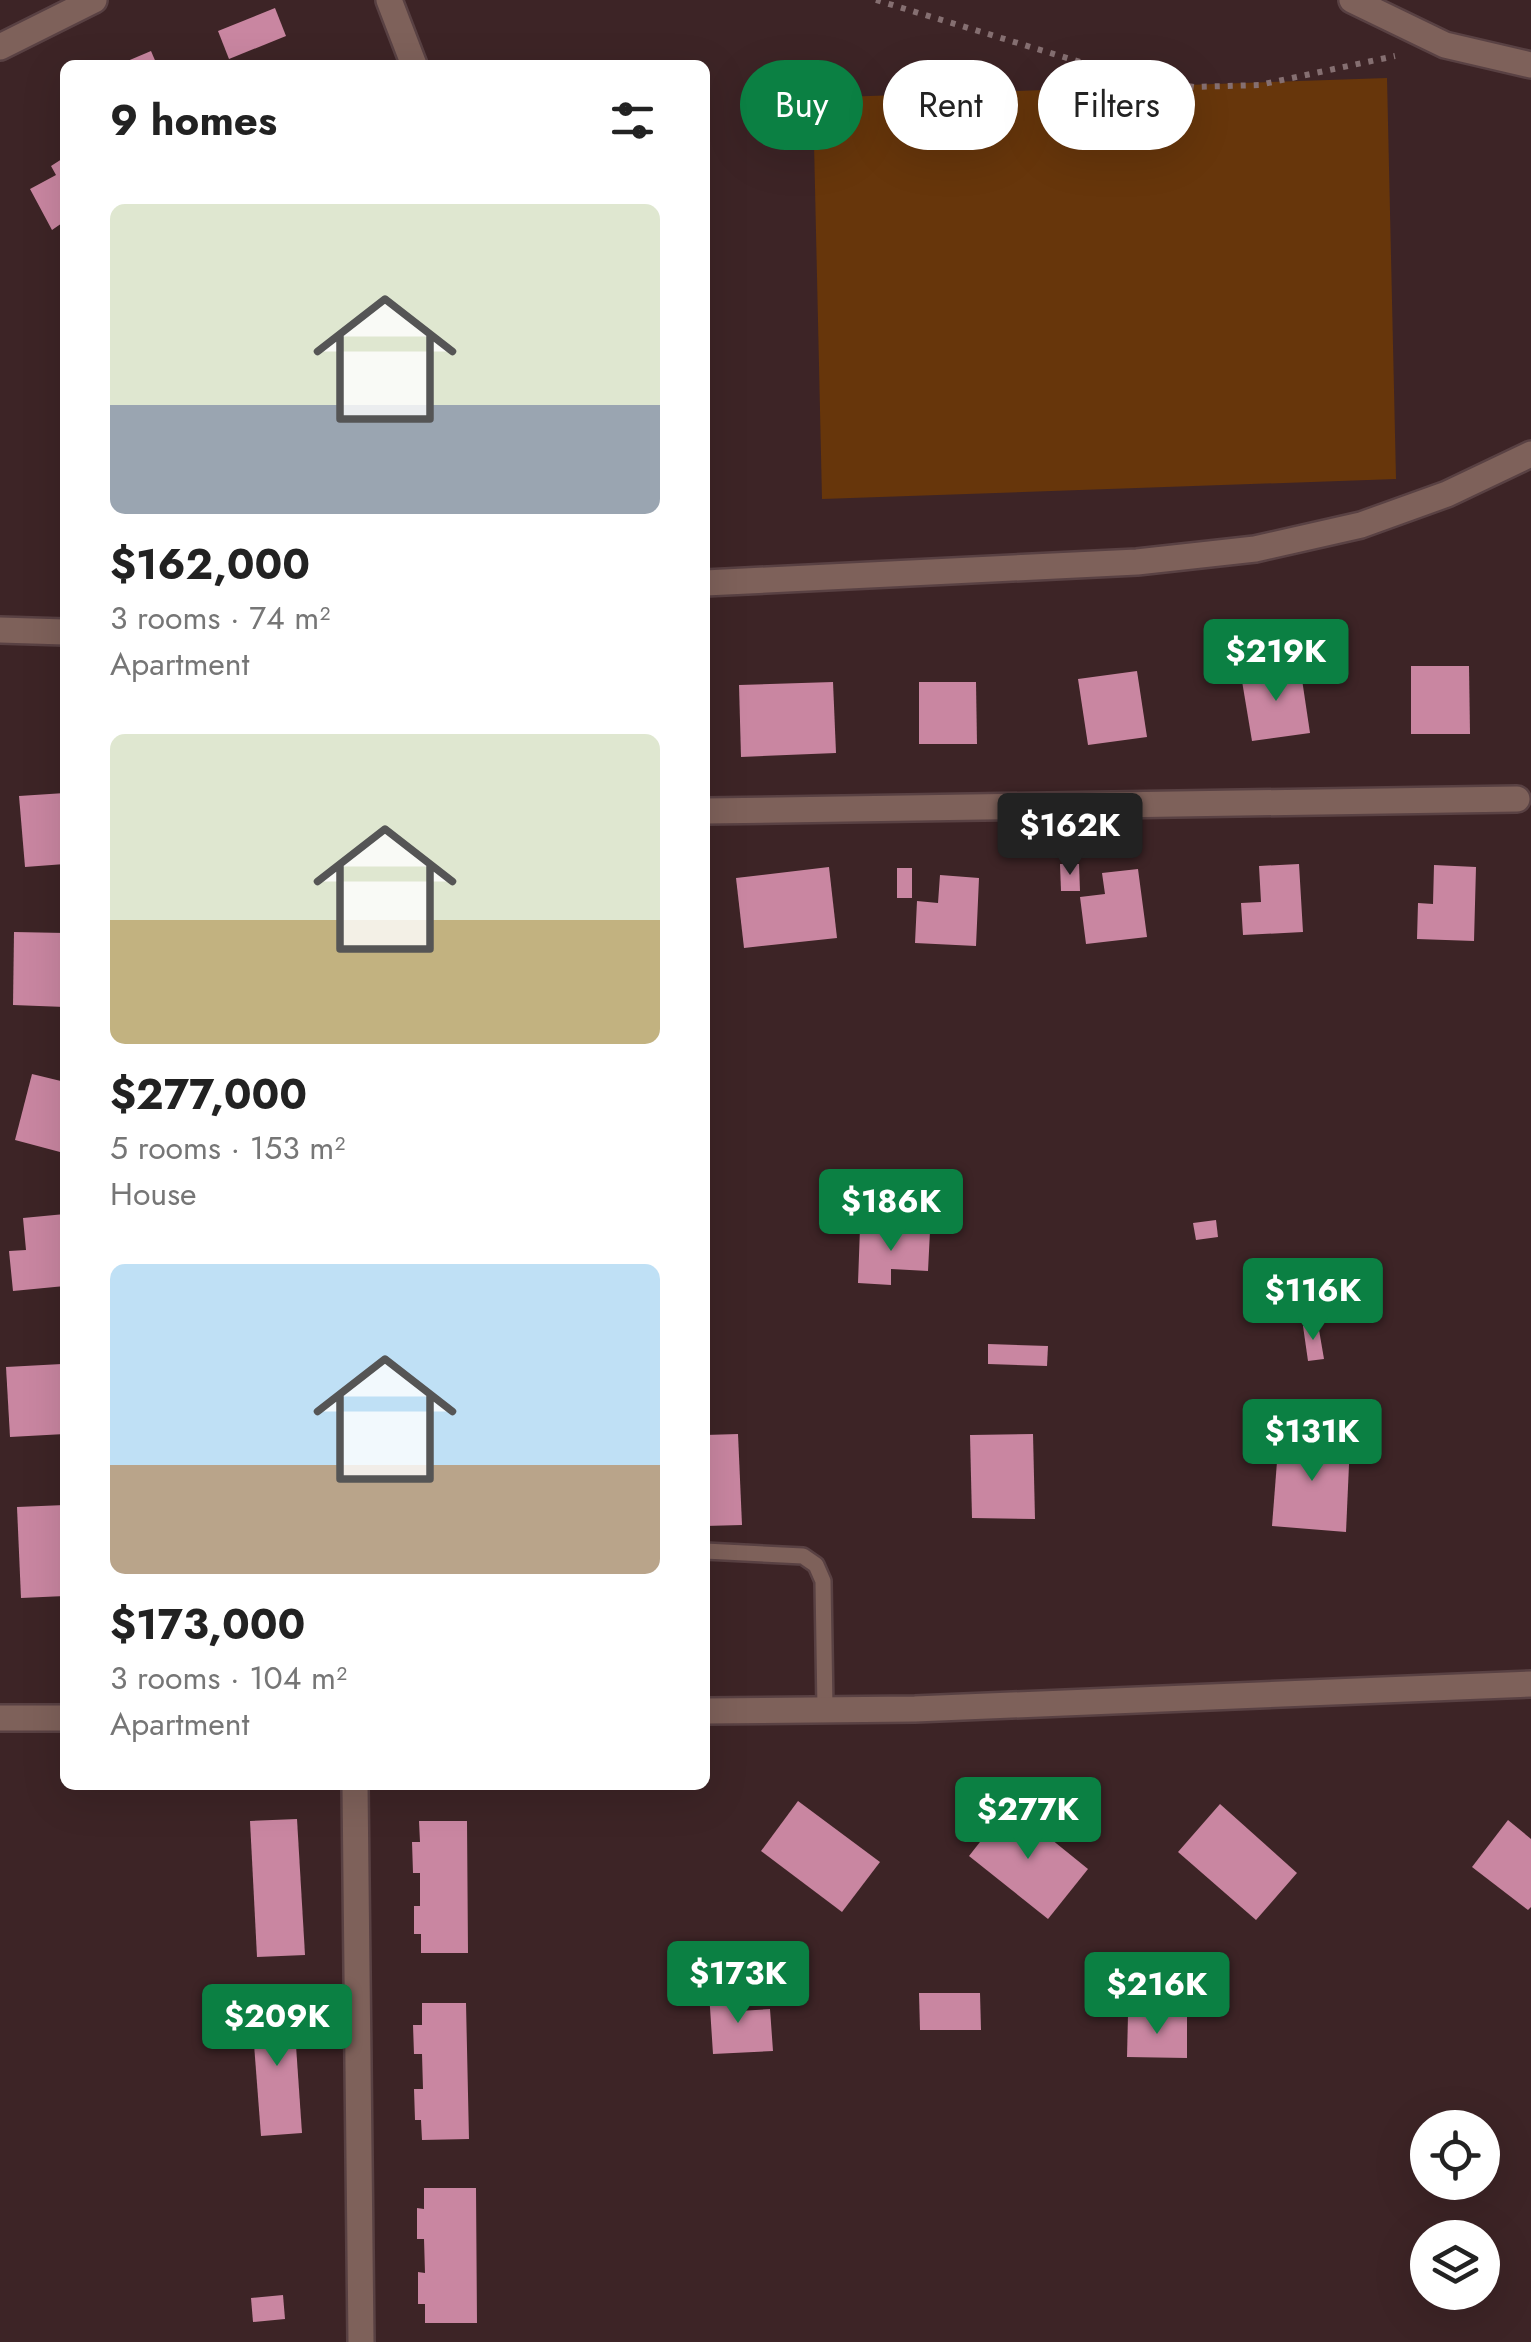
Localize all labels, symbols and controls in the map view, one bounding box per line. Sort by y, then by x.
chip: Buy [740,60,863,150]
chip: Rent [883,60,1018,150]
chip: Filters [1038,60,1195,150]
text: 9 homes [110,90,277,151]
icon: filters [605,93,660,148]
icon: home [295,269,475,449]
text: $162,000 [110,534,310,595]
text: 3 rooms · 74 m² [110,595,330,641]
pin: $219K [1206,619,1346,704]
text: $219K [1226,628,1326,674]
text: Apartment [110,641,249,687]
pin: $162K [1000,793,1140,878]
icon: home [295,799,475,979]
text: $162K [1020,802,1120,848]
text: $277,000 [110,1064,307,1125]
text: 5 rooms · 153 m² [110,1125,345,1171]
pin: $186K [821,1169,961,1254]
text: House [110,1171,197,1217]
text: $186K [841,1178,941,1224]
pin: $116K [1243,1258,1383,1343]
text: $116K [1265,1267,1361,1313]
icon: home [295,1329,475,1509]
pin: $131K [1242,1399,1382,1484]
text: $131K [1265,1408,1359,1454]
text: $173,000 [110,1594,305,1655]
text: 3 rooms · 104 m² [110,1655,347,1701]
text: Apartment [110,1701,249,1747]
pin: $277K [958,1777,1098,1862]
text: $277K [977,1786,1079,1832]
pin: $173K [668,1941,808,2026]
text: $173K [689,1950,787,1996]
pin: $216K [1087,1952,1227,2037]
text: $216K [1107,1961,1207,2007]
pin: $209K [207,1984,347,2069]
text: $209K [224,1993,330,2039]
map controls [1410,2110,1500,2310]
button: locate [1410,2110,1500,2200]
button: layers [1410,2220,1500,2310]

